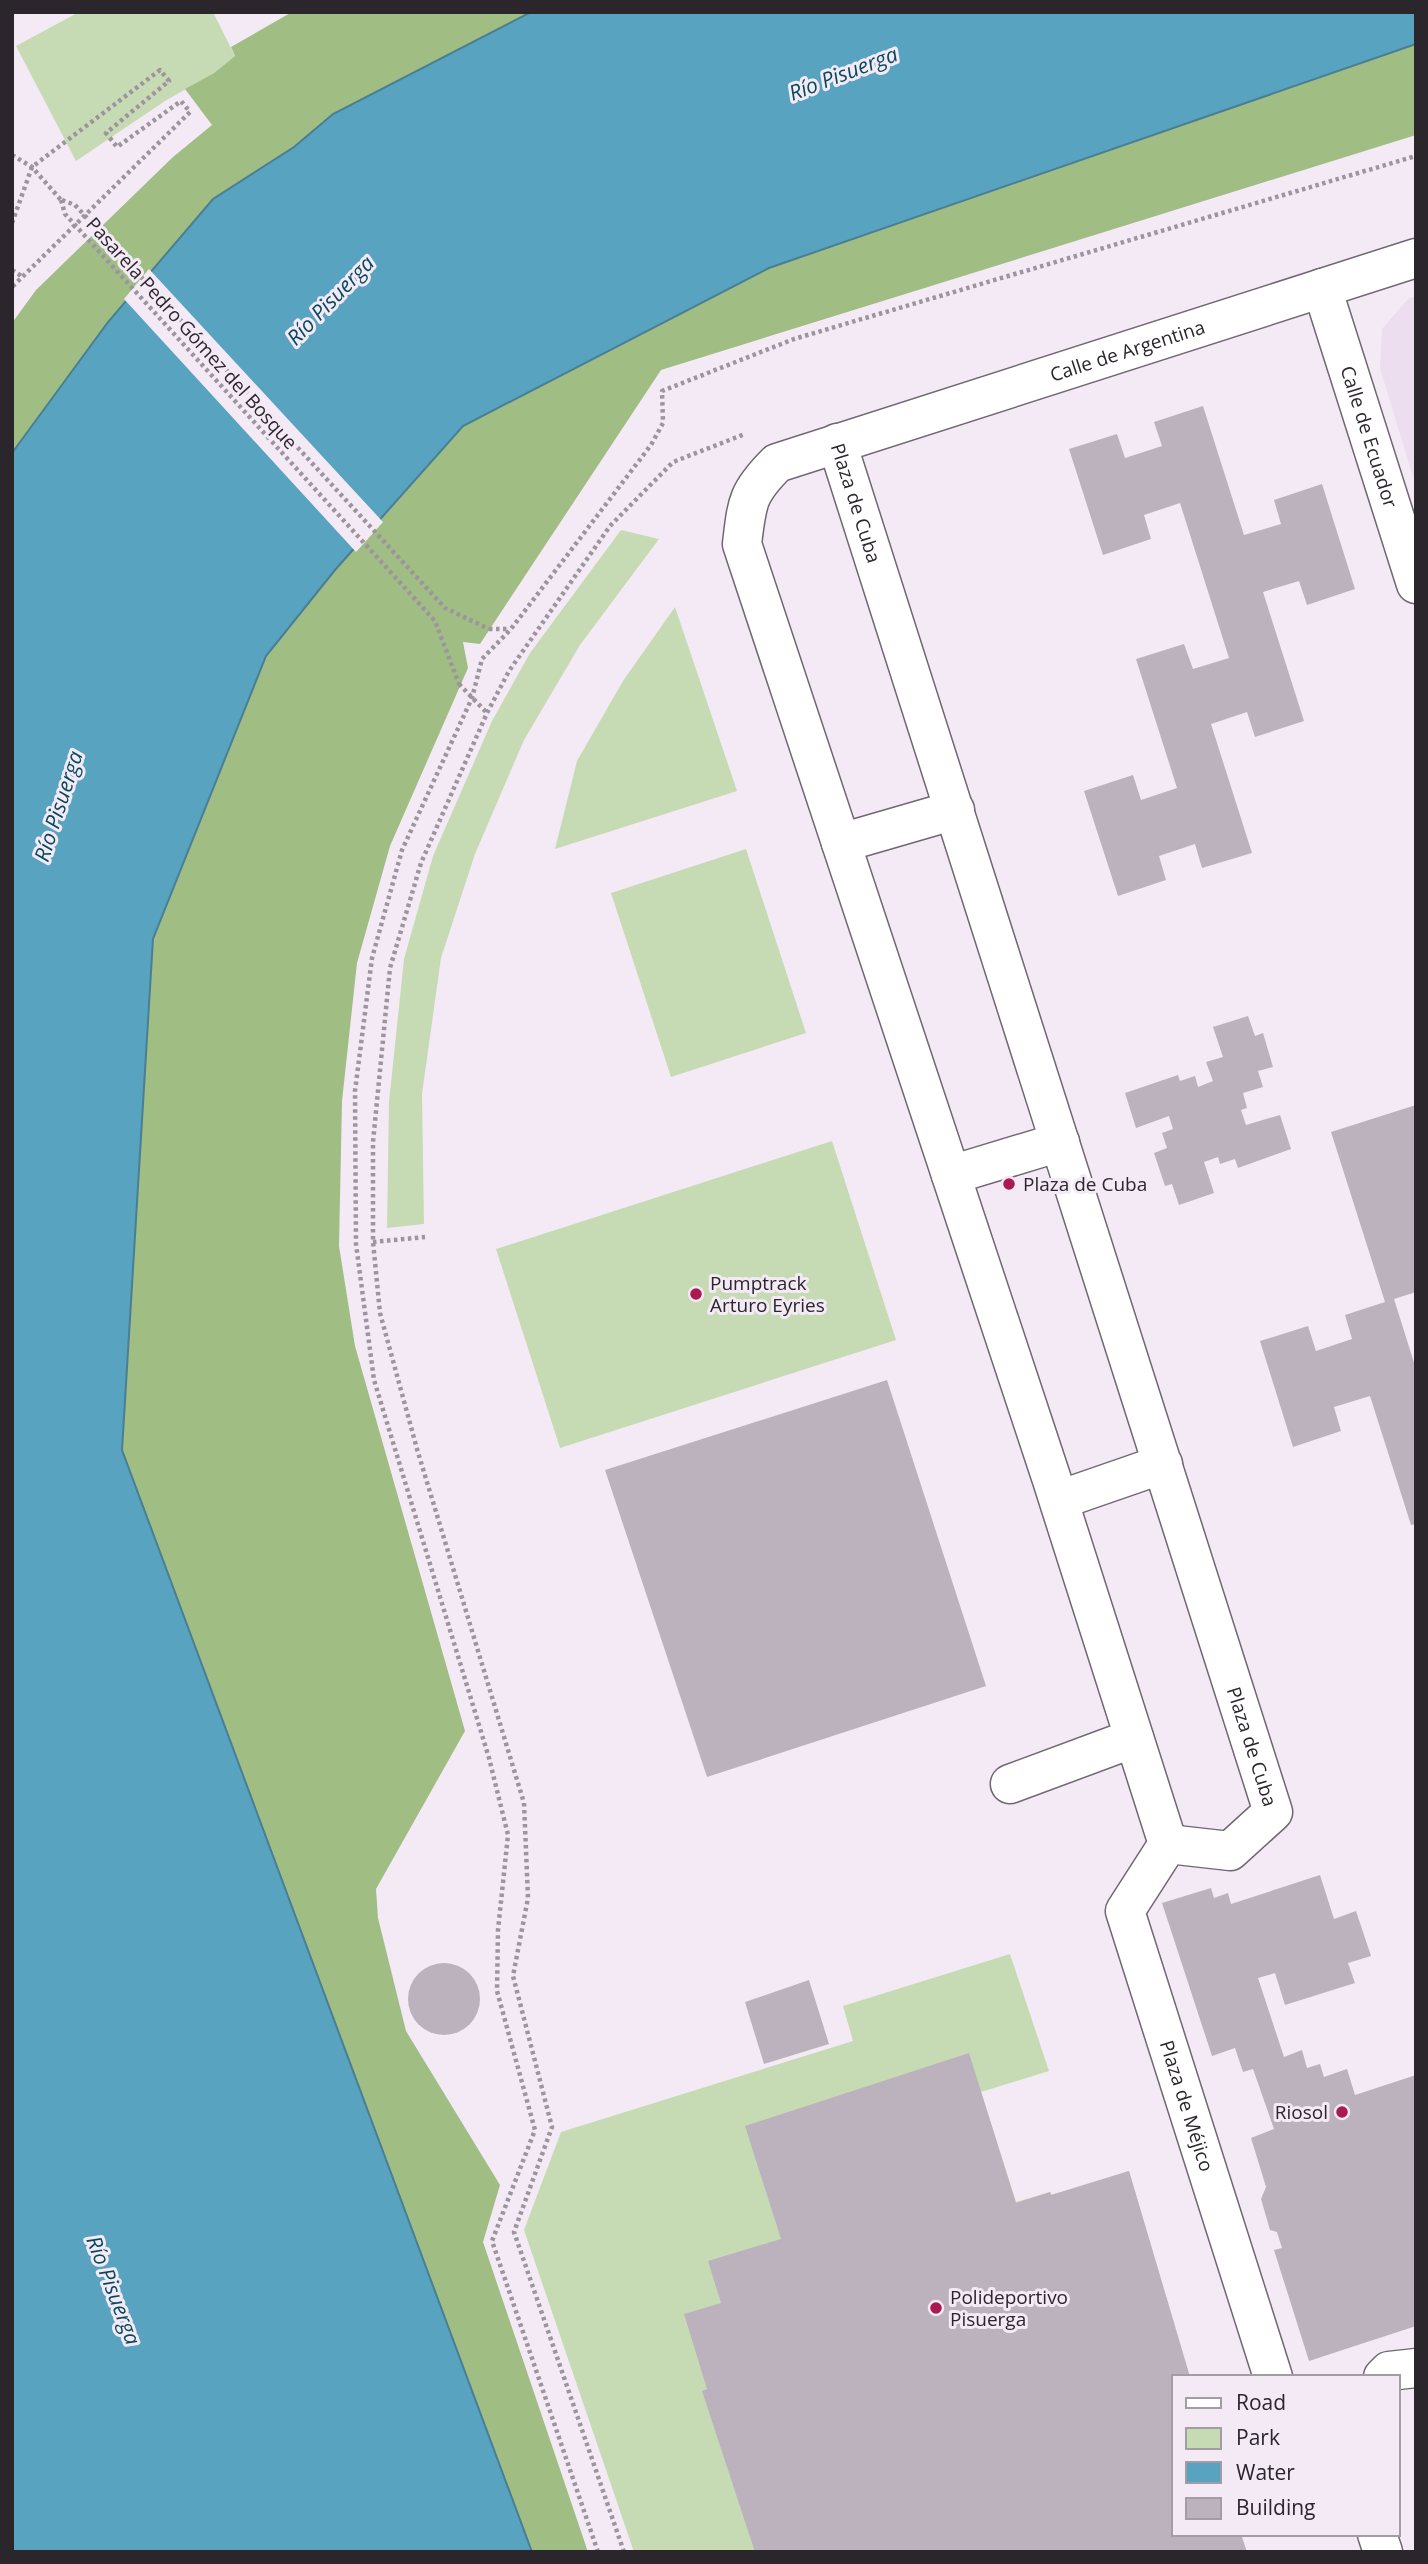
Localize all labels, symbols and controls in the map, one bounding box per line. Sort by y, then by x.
water label: Río Pisuerga [785,39,902,107]
street label: Pasarela Pedro Gómez del Bosque [81,211,303,455]
water label: Río Pisuerga [280,249,380,351]
street label: Calle de Argentina [1047,314,1208,388]
street label: Calle de Ecuador [1334,362,1404,511]
street label: Plaza de Cuba [825,440,887,566]
water label: Río Pisuerga [27,747,89,865]
place label: Plaza de Cuba [1023,1171,1147,1197]
marker: Plaza de Cuba [1001,1176,1017,1192]
place label: Pumptrack Arturo Eyries [710,1270,825,1318]
marker: Pumptrack Arturo Eyries [688,1286,704,1302]
street label: Plaza de Cuba [1221,1683,1283,1810]
street label: Plaza de Méjico [1154,2037,1220,2175]
place label: Riosol [1275,2099,1328,2125]
marker: Riosol [1334,2104,1350,2120]
water label: Río Pisuerga [80,2232,148,2349]
place label: Polideportivo Pisuerga [950,2284,1068,2332]
marker: Polideportivo Pisuerga [928,2300,944,2316]
legend [1172,2375,1400,2536]
text: Road [1236,2388,1286,2416]
text: Park [1236,2423,1280,2451]
text: Water [1236,2458,1295,2486]
text: Building [1236,2493,1315,2521]

